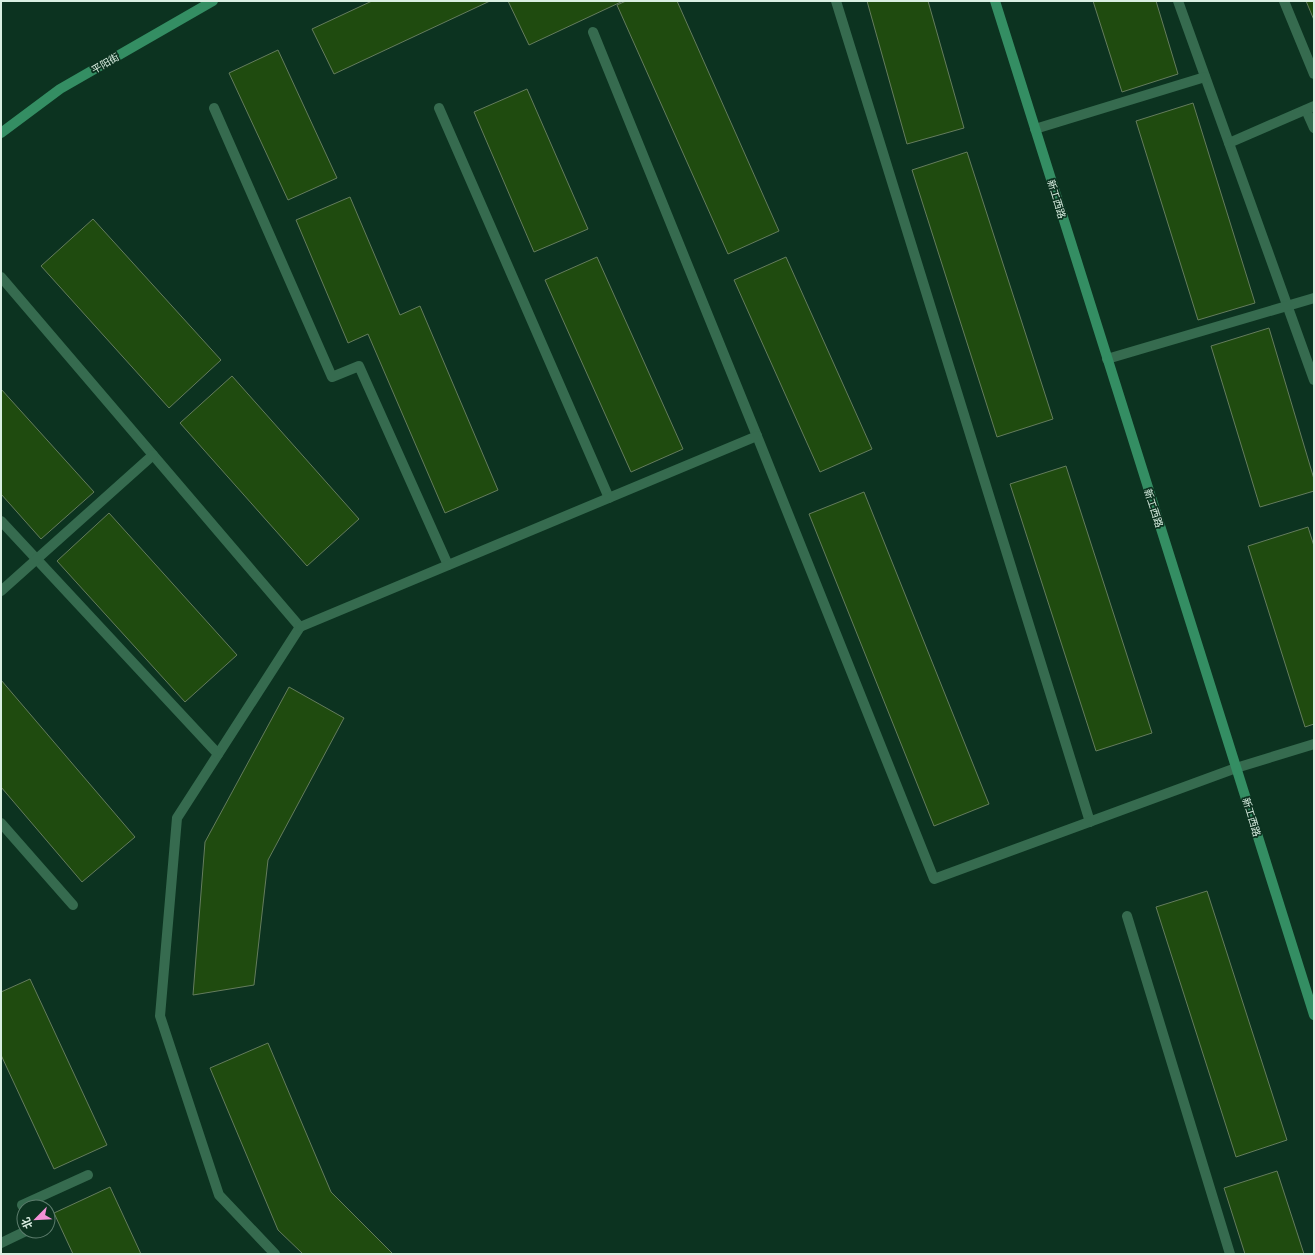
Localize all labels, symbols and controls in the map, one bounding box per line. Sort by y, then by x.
street label: 平阳街 [90,51,121,76]
street label: 新工西路 [1045,178,1068,220]
street label: 新工西路 [1142,487,1165,529]
street label: 新工西路 [1240,796,1263,838]
north arrow [16,1199,56,1239]
text: 北 [19,1215,35,1231]

